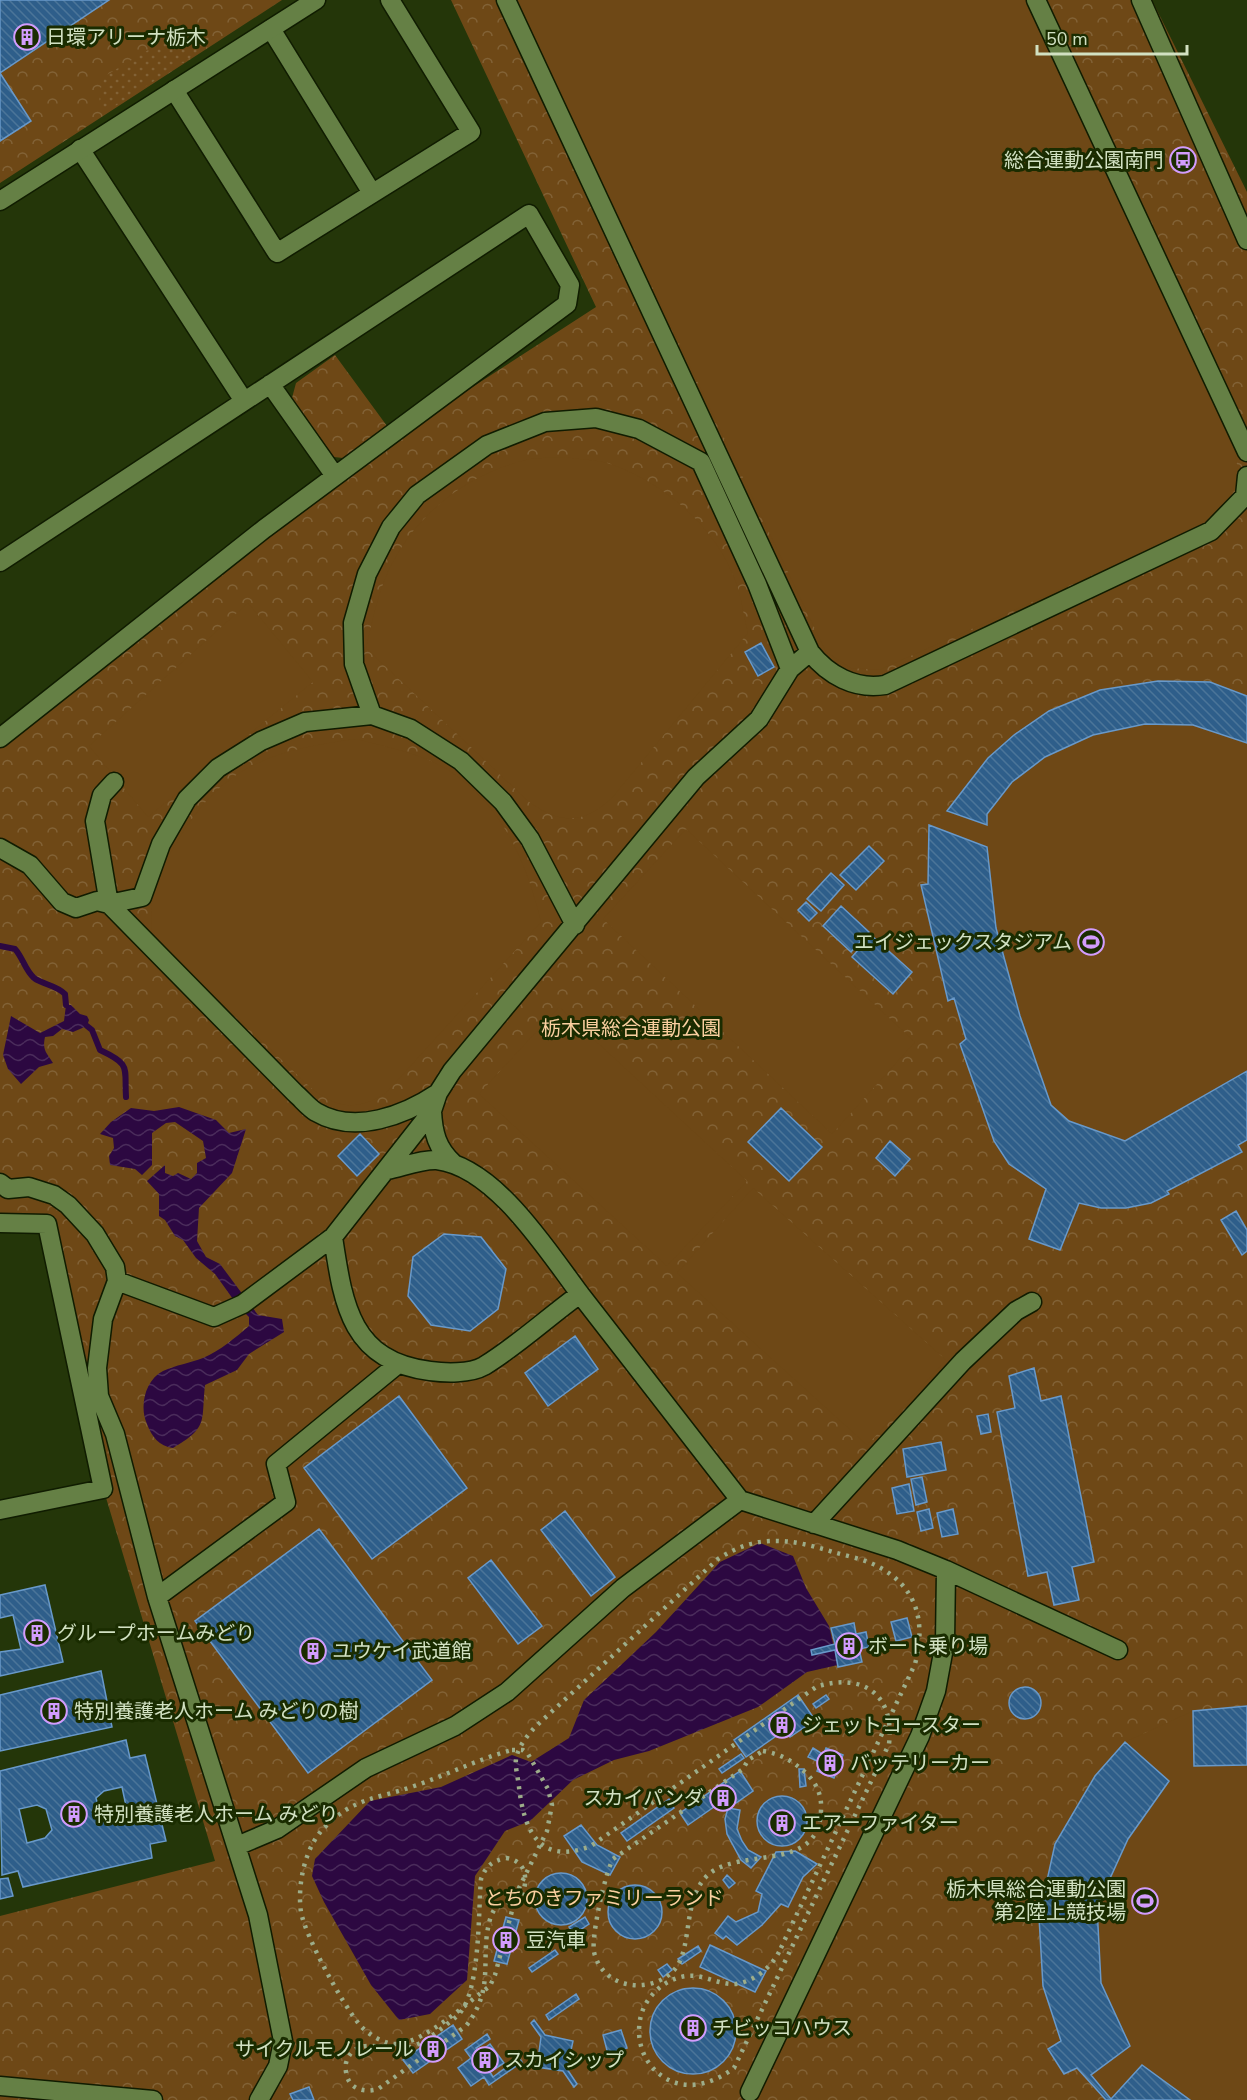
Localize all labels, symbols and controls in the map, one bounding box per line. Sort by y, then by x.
scale bar [1037,18,1187,56]
building icon: 日環アリーナ栃木 [12,22,42,52]
place label: 日環アリーナ栃木 [46,24,206,51]
text: 50 m [1046,27,1088,51]
bus stop icon: 総合運動公園南門 [1168,145,1198,175]
place label: 総合運動公園南門 [1004,147,1164,174]
sports icon: エイジェックスタジアム [1076,927,1106,957]
place label: エイジェックスタジアム [854,929,1072,956]
park label: 栃木県総合運動公園 [541,1015,721,1042]
building icon: グループホームみどり [22,1618,52,1648]
place label: グループホームみどり [57,1620,255,1647]
building icon: ボート乗り場 [834,1631,864,1661]
place label: ボート乗り場 [868,1633,988,1660]
building icon: ユウケイ武道館 [298,1636,328,1666]
place label: ユウケイ武道館 [332,1638,472,1665]
building icon: 特別養護老人ホーム みどりの樹 [39,1696,69,1726]
place label: 特別養護老人ホーム みどりの樹 [74,1698,359,1725]
building icon: ジェットコースター [767,1710,797,1740]
place label: ジェットコースター [802,1712,981,1739]
building icon: バッテリーカー [815,1748,845,1778]
place label: バッテリーカー [850,1750,990,1777]
building icon: スカイパンダ [708,1783,738,1813]
place label: スカイパンダ [583,1785,704,1812]
building icon: 特別養護老人ホーム みどり [59,1799,89,1829]
place label: 特別養護老人ホーム みどり [94,1801,339,1828]
building icon: エアーファイター [767,1808,797,1838]
place label: エアーファイター [802,1810,959,1837]
place label: 栃木県総合運動公園 第2陸上競技場 [946,1876,1126,1926]
park label: とちのきファミリーランド [484,1885,724,1912]
sports icon: 栃木県総合運動公園 第2陸上競技場 [1130,1886,1160,1916]
building icon: 豆汽車 [491,1925,521,1955]
place label: 豆汽車 [526,1927,586,1954]
building icon: チビッコハウス [678,2013,708,2043]
place label: チビッコハウス [712,2015,852,2042]
building icon: サイクルモノレール [418,2034,448,2064]
place label: サイクルモノレール [235,2036,414,2063]
building icon: スカイシップ [470,2045,500,2075]
place label: スカイシップ [504,2047,624,2074]

